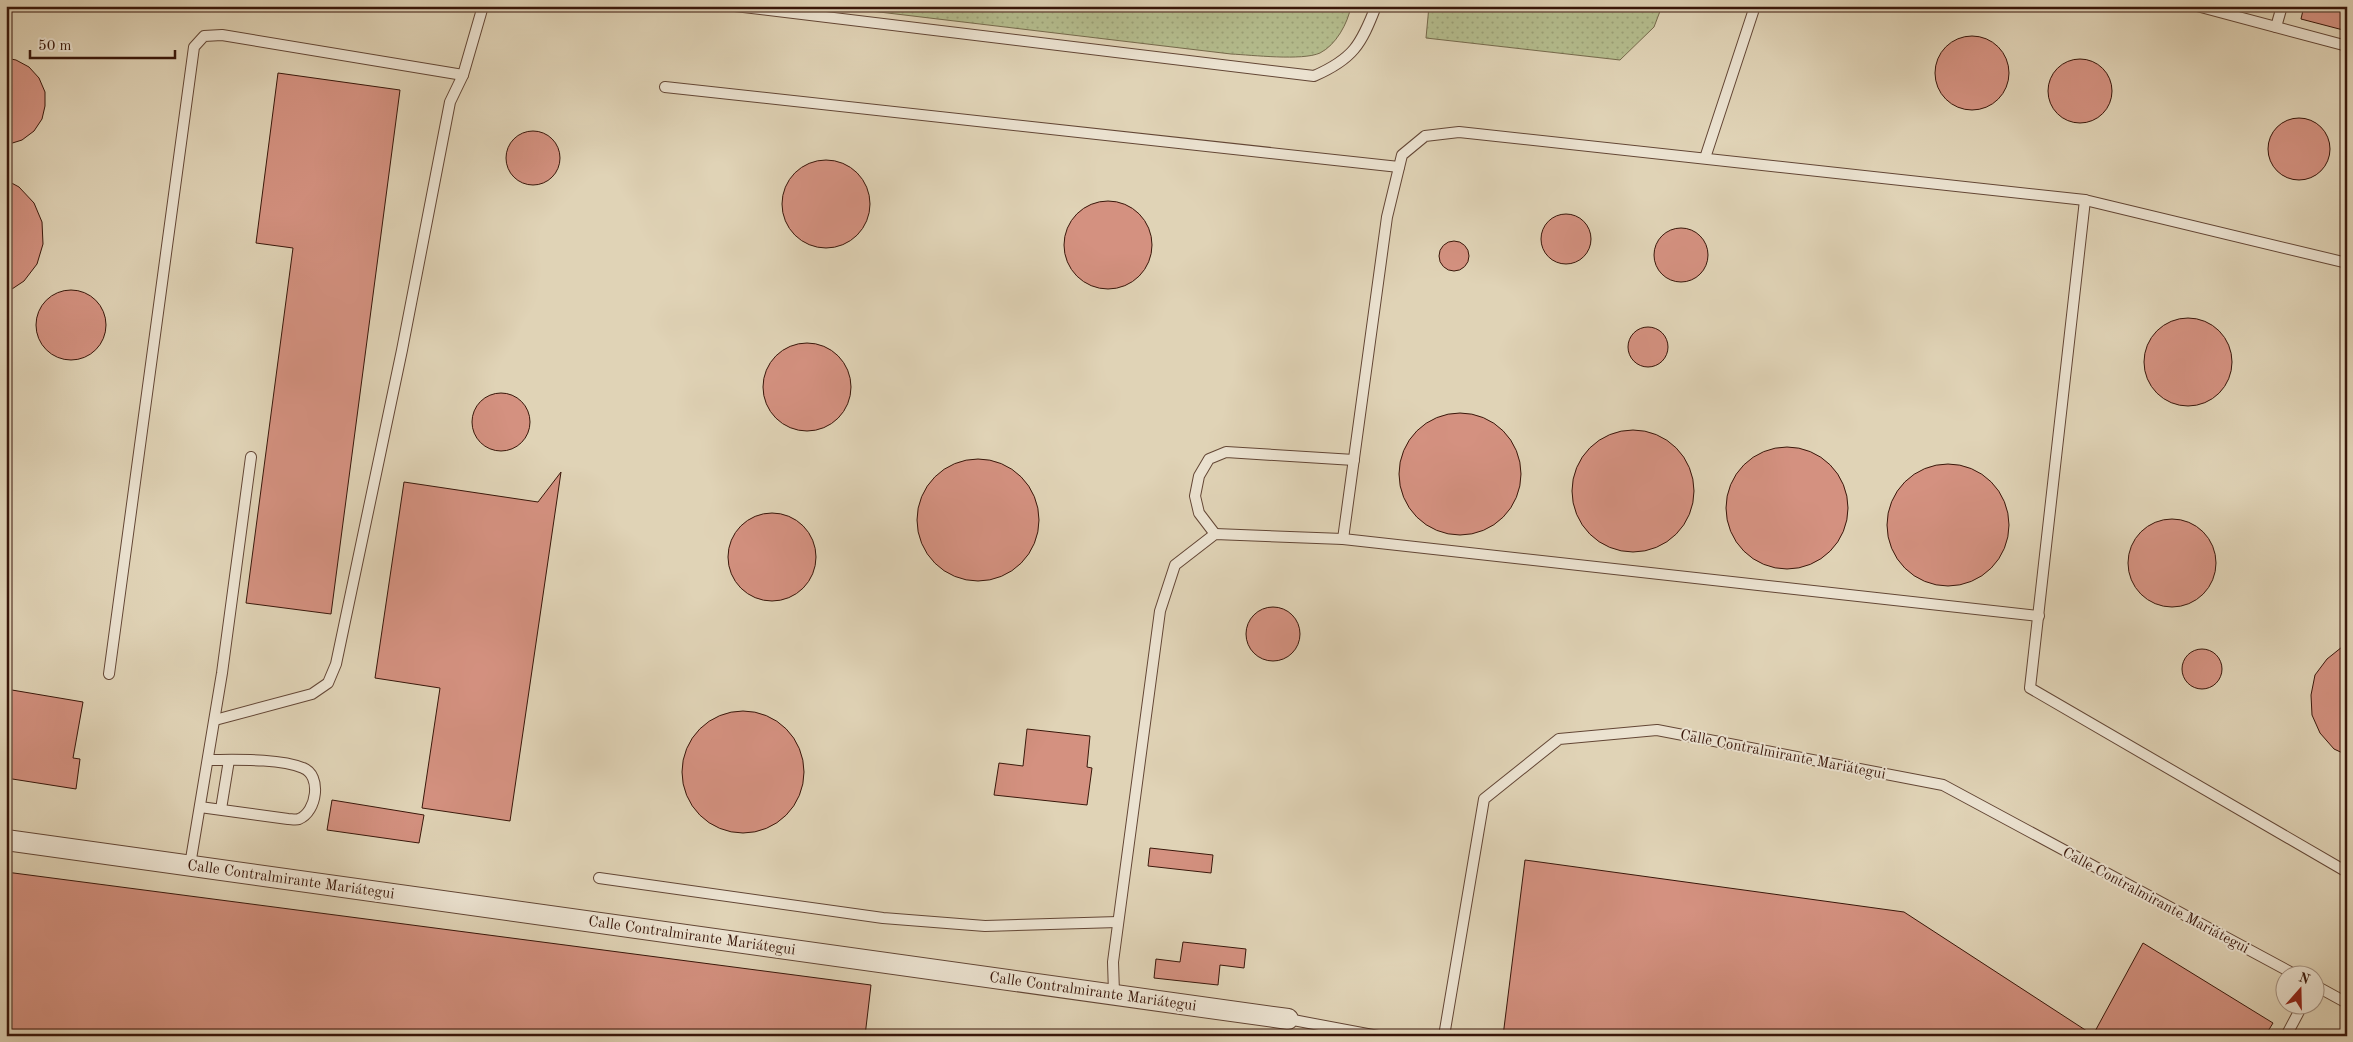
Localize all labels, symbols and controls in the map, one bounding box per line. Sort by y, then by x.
scale bar [30,28,175,60]
text: 50 m [38,39,72,54]
street label: Calle Contralmirante Mariátegui [1679,728,1887,783]
street label: Calle Contralmirante Mariátegui [2060,846,2251,957]
street label: Calle Contralmirante Mariátegui [186,859,395,902]
street label: Calle Contralmirante Mariátegui [587,915,796,958]
north arrow [2276,964,2326,1014]
text: N [2297,970,2312,987]
street label: Calle Contralmirante Mariátegui [988,971,1197,1014]

